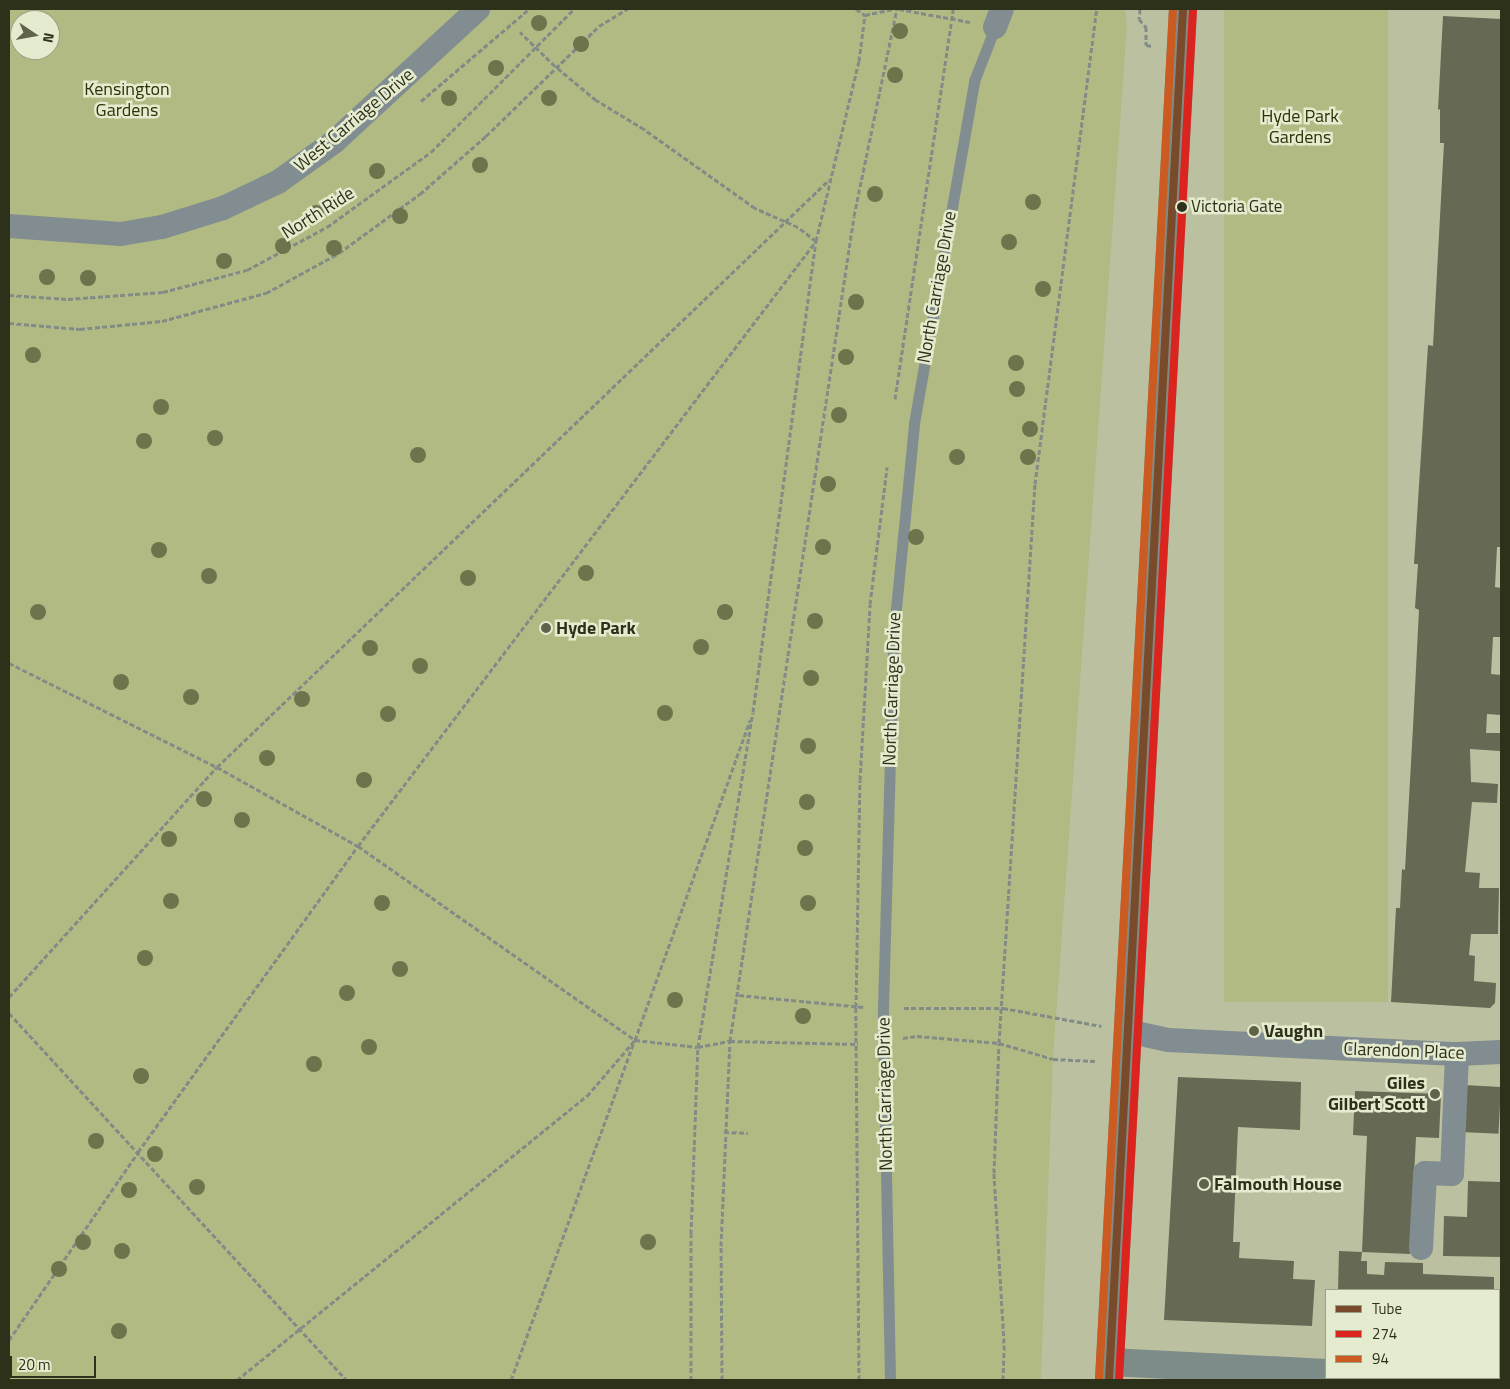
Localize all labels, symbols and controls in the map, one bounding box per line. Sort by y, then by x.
north arrow [10,10,60,60]
text: N [38,31,60,45]
street label: West Carriage Drive [290,64,418,176]
park label: Kensington Gardens [84,79,170,122]
park label: Hyde Park Gardens [1261,106,1339,148]
street label: North Ride [278,182,358,244]
place label: Victoria Gate [1191,197,1282,217]
marker: Victoria Gate [1177,202,1187,212]
street label: North Carriage Drive [913,209,961,365]
street label: North Carriage Drive [879,612,905,766]
place label: Hyde Park [556,617,636,639]
marker: Hyde Park [540,622,552,634]
street label: North Carriage Drive [873,1017,897,1171]
place label: Vaughn [1264,1020,1323,1042]
marker: Vaughn [1248,1025,1260,1037]
street label: Clarendon Place [1343,1038,1465,1064]
place label: Giles Gilbert Scott [1328,1073,1425,1116]
marker: Giles Gilbert Scott [1429,1088,1441,1100]
place label: Falmouth House [1214,1173,1342,1195]
marker: Falmouth House [1198,1178,1210,1190]
legend [1325,1289,1500,1379]
text: Tube [1372,1297,1402,1320]
text: 274 [1372,1322,1397,1345]
scale bar [12,1346,99,1378]
text: 94 [1372,1347,1389,1370]
text: 20 m [18,1353,51,1376]

